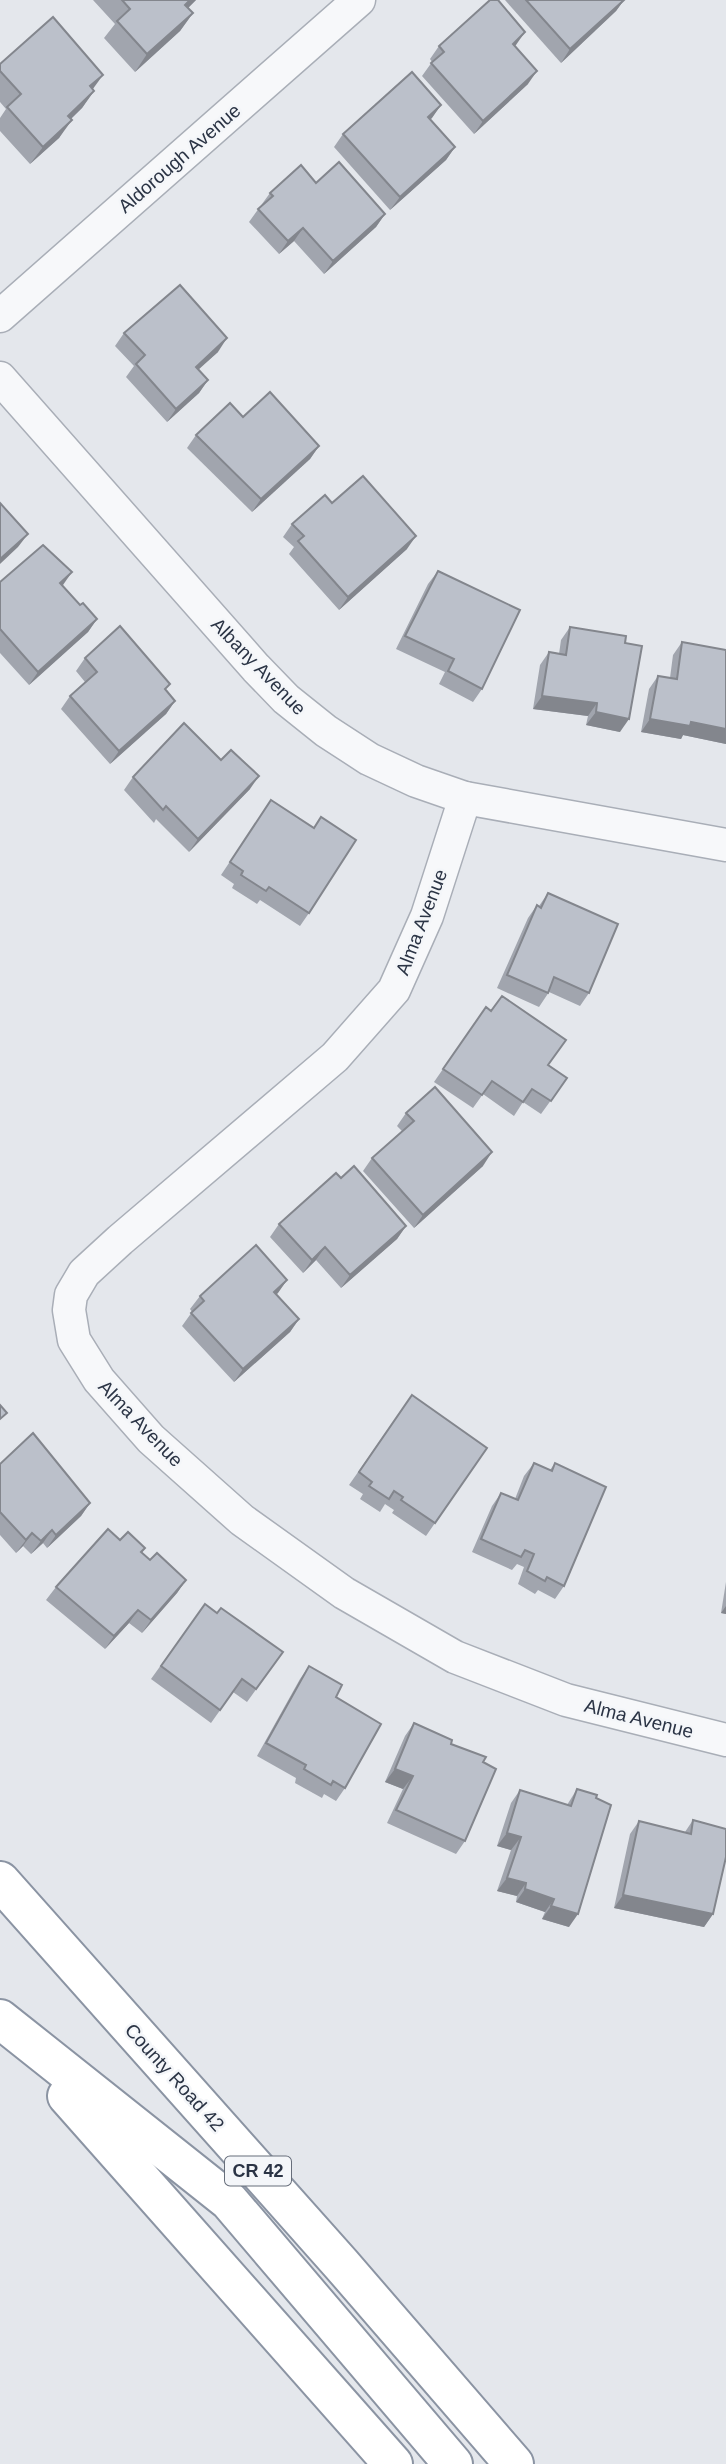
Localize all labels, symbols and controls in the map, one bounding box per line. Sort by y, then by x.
street label: Aldorough Avenue [114,100,245,217]
street label: Albany Avenue [207,614,310,719]
street label: Alma Avenue [392,866,451,978]
street label: Alma Avenue [94,1376,187,1471]
street label: Alma Avenue [582,1695,696,1742]
street label: County Road 42 [121,2019,228,2135]
road number: CR 42 [225,2157,291,2186]

